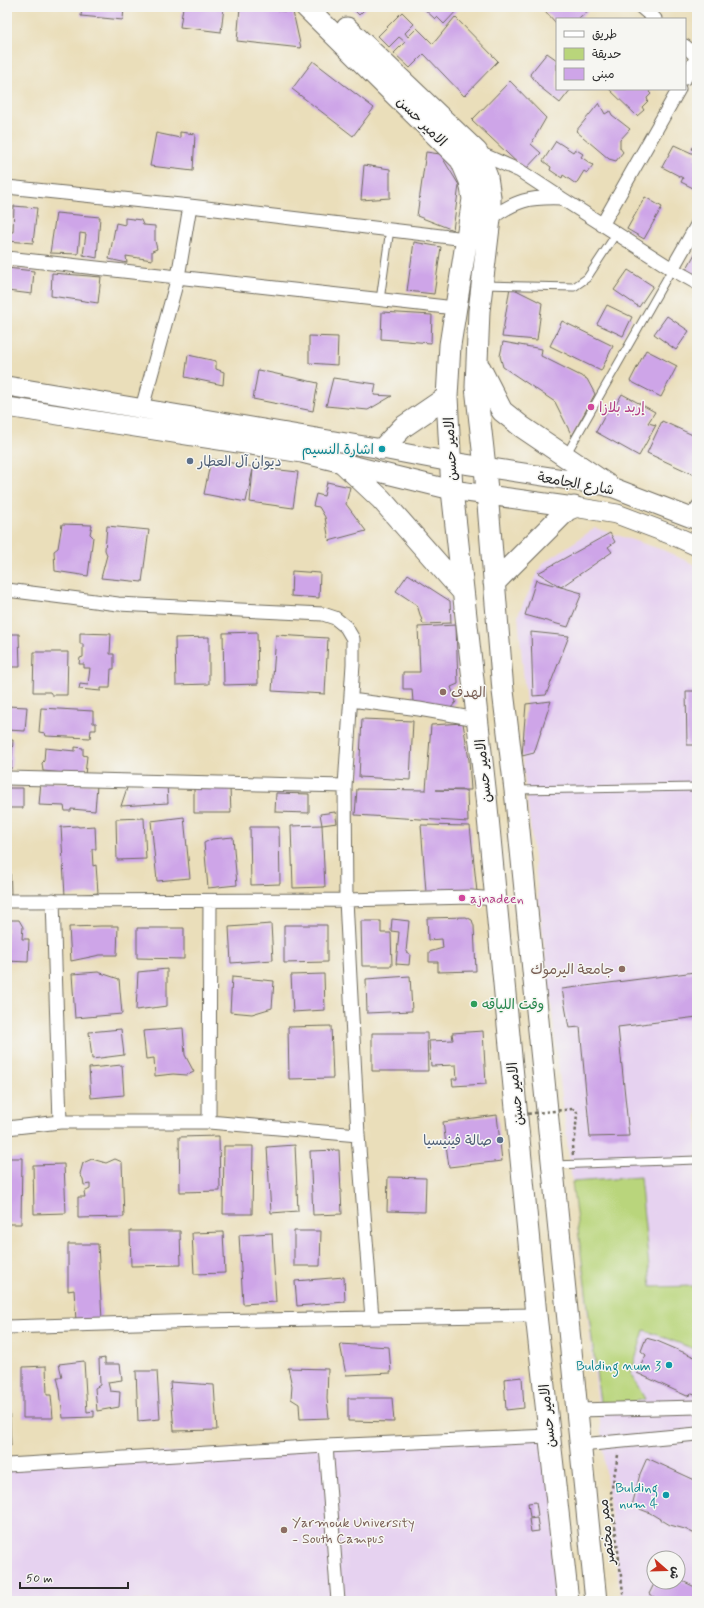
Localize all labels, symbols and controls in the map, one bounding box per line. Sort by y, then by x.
legend [556,18,686,90]
text: طريق [592,27,617,43]
text: حديقة [592,47,621,63]
text: مبنى [592,67,615,83]
street label: الامير حسن [392,93,450,151]
place label: إربد بلازا [599,399,645,417]
marker: إربد بلازا [586,402,596,412]
street label: الامير حسن [440,417,462,481]
place label: اشارة النسيم [302,441,374,460]
marker: اشارة النسيم [377,444,387,454]
place label: ديوان آل العطار [197,453,281,471]
marker: ديوان آل العطار [185,456,195,466]
street label: شارع الجامعة [536,468,616,500]
place label: الهدف [451,684,486,702]
marker: الهدف [438,687,448,697]
street label: الامير حسن [472,738,496,804]
place label: ajnadeen [470,890,524,908]
marker: ajnadeen [457,893,467,903]
place label: جامعة اليرموك [531,961,614,979]
marker: جامعة اليرموك [617,964,627,974]
place label: وقت اللياقه [482,996,544,1014]
marker: وقت اللياقه [469,999,479,1009]
street label: الامير حسن [504,1061,528,1127]
place label: صالة فينيسيا [423,1132,492,1150]
marker: صالة فينيسيا [495,1135,505,1145]
place label: Bulding num 3 [576,1357,661,1377]
marker: Bulding num 3 [664,1360,674,1370]
street label: الامير حسن [536,1383,560,1449]
place label: Bulding num 4 [615,1479,658,1513]
marker: Bulding num 4 [661,1490,671,1500]
street label: ممر مختصر [595,1498,620,1567]
place label: Yarmouk University - South Campus [292,1514,415,1548]
marker: Yarmouk University - South Campus [279,1525,289,1535]
north arrow [646,1550,686,1590]
scale bar [20,1564,128,1590]
text: ش [666,1565,683,1581]
text: 50 m [26,1571,53,1587]

